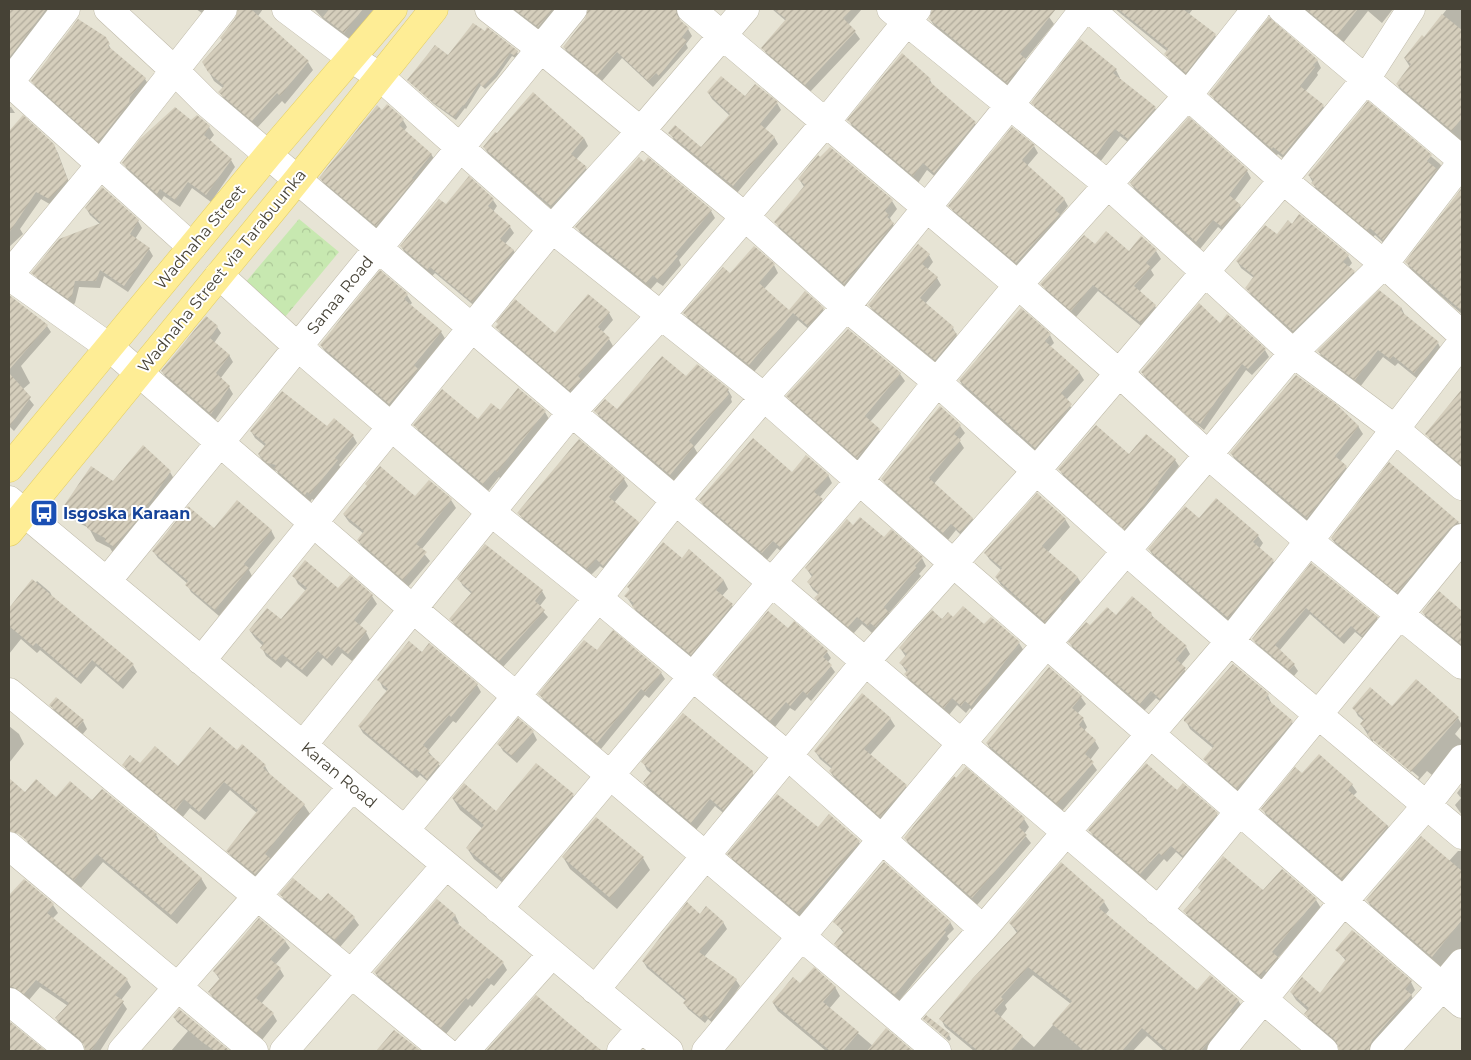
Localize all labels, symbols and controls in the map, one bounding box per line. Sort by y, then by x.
street label: Wadnaha Street via Tarabuunka [134,165,310,377]
street label: Wadnaha Street [151,181,249,293]
street label: Sanaa Road [303,252,377,338]
bus stop icon: Isgoska Karaan [29,498,59,528]
place label: Isgoska Karaan [63,504,190,523]
street label: Karan Road [297,738,381,812]

